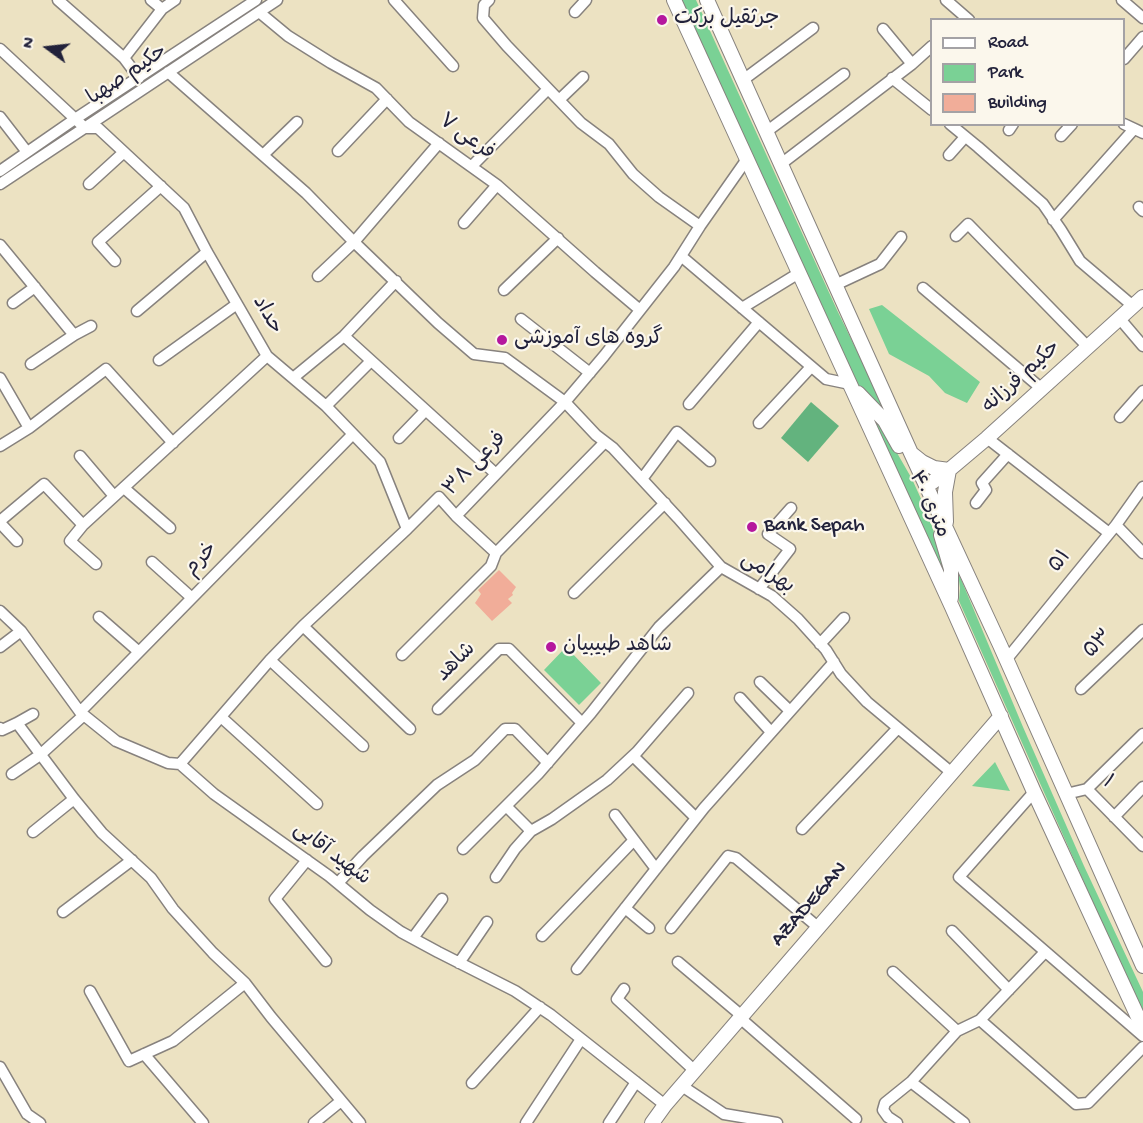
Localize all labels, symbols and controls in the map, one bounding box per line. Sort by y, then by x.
place label: جرثقیل برکت [674,7,779,33]
marker: جرثقیل برکت [655,13,669,27]
north arrow [18,18,78,78]
legend [930,18,1125,126]
text: Road [988,33,1027,54]
text: N [20,36,41,51]
street label: حکیم صهبا [83,40,173,112]
text: Park [988,63,1022,84]
text: Building [988,93,1047,114]
street label: فرعی ۷ [433,109,499,167]
street label: حداد [245,292,287,338]
place label: گروه های آموزشی [514,327,663,353]
marker: گروه های آموزشی [495,333,509,347]
street label: حکیم فرزانه [977,336,1067,420]
street label: فرعی ۳۸ [439,427,513,503]
street label: ۴۰ متری [902,468,954,542]
place label: Bank Sepah [764,514,865,540]
marker: Bank Sepah [745,520,759,534]
street label: خرم [180,538,224,582]
street label: ۵۱ [1044,545,1078,579]
street label: بهرامی [735,547,799,601]
street label: ۵۳ [1079,625,1119,665]
place label: شاهد طبیبیان [563,634,672,660]
street label: شاهد [432,638,482,688]
marker: شاهد طبیبیان [544,640,558,654]
street label: ۱ [1096,771,1118,795]
street label: شهید آقایی [287,818,375,892]
street label: AZADEGAN [766,857,854,953]

